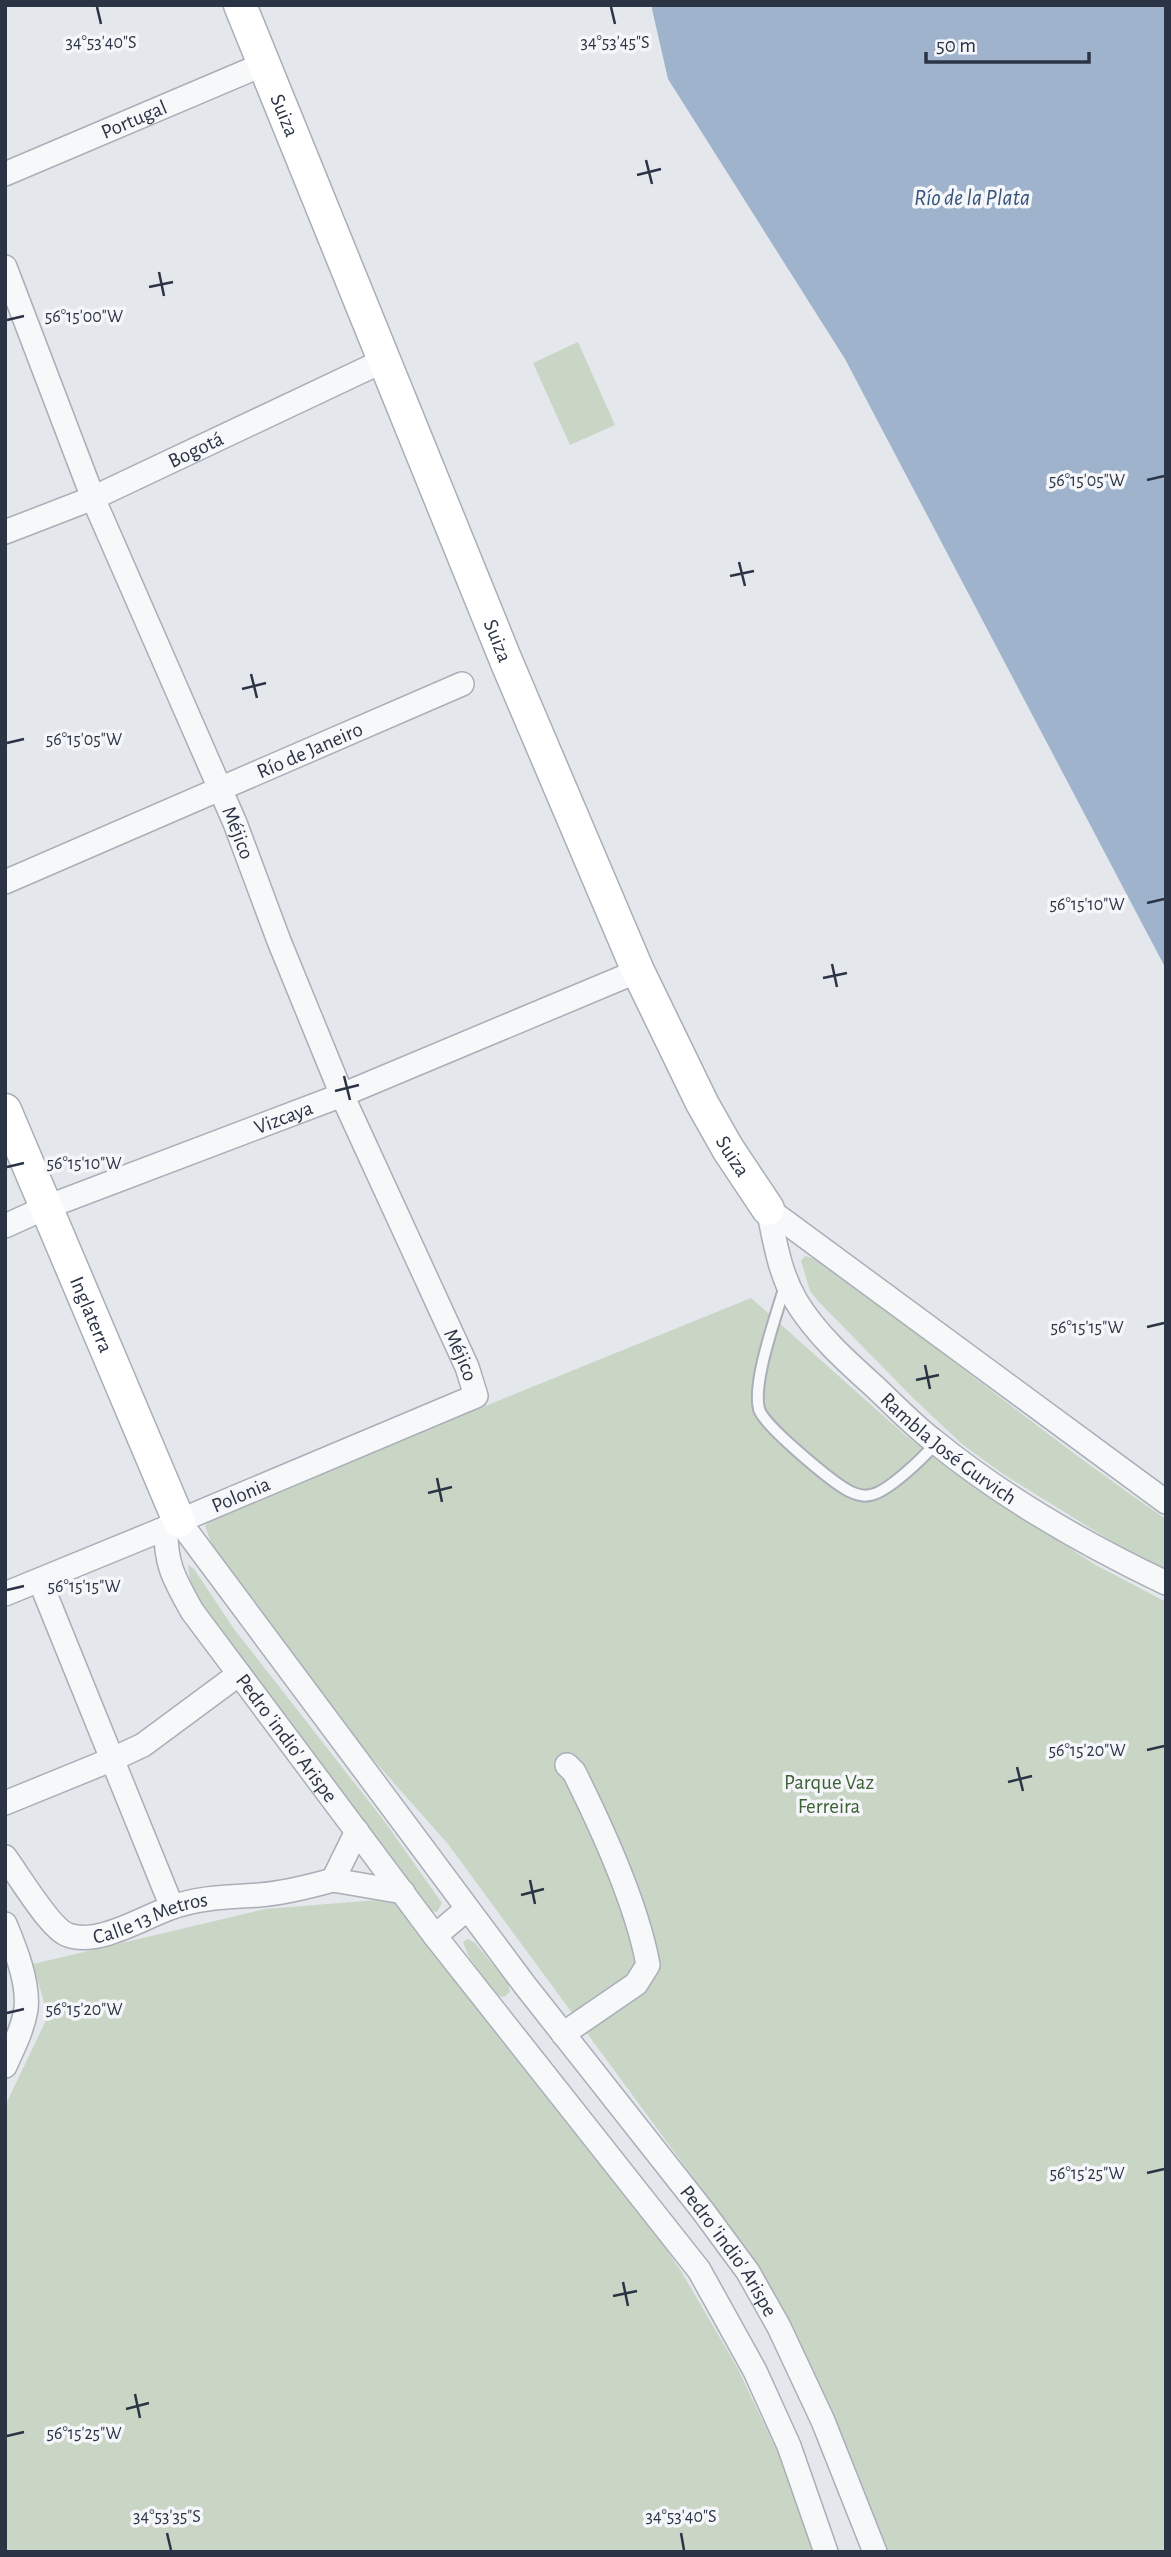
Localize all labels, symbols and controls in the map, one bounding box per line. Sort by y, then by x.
scale bar [926,21,1089,65]
text: 34°53'40"S [66,34,136,52]
text: 34°53'45"S [581,34,650,52]
text: 50 m [936,35,976,56]
street label: Suiza [267,91,303,140]
street label: Portugal [98,96,170,142]
water label: Río de la Plata [914,187,1030,210]
text: 56°15'00"W [45,308,123,326]
street label: Bogotá [165,427,227,471]
text: 56°15'05"W [1049,472,1125,490]
street label: Suiza [480,616,516,665]
street label: Río de Janeiro [254,718,366,782]
text: 56°15'05"W [46,731,122,749]
street label: Méjico [218,803,258,862]
text: 56°15'10"W [1049,896,1125,914]
street label: Vizcaya [251,1096,316,1138]
street label: Suiza [712,1132,754,1181]
text: 56°15'10"W [46,1155,122,1173]
street label: Inglaterra [66,1273,117,1356]
text: 56°15'15"W [1050,1319,1124,1337]
street label: Méjico [440,1325,481,1383]
street label: Rambla José Gurvich [877,1388,1020,1508]
street label: Polonia [209,1473,274,1517]
text: 56°15'15"W [47,1578,121,1596]
street label: Pedro 'indio' Arispe [232,1670,342,1806]
text: 56°15'20"W [1048,1742,1126,1760]
park label: Parque Vaz Ferreira [784,1772,874,1817]
street label: Calle 13 Metros [91,1889,209,1947]
text: 56°15'20"W [45,2001,123,2019]
text: 56°15'25"W [1049,2165,1125,2183]
street label: Pedro 'indio' Arispe [676,2181,781,2320]
text: 56°15'25"W [46,2425,122,2443]
text: 34°53'35"S [133,2508,201,2526]
text: 34°53'40"S [646,2508,716,2526]

